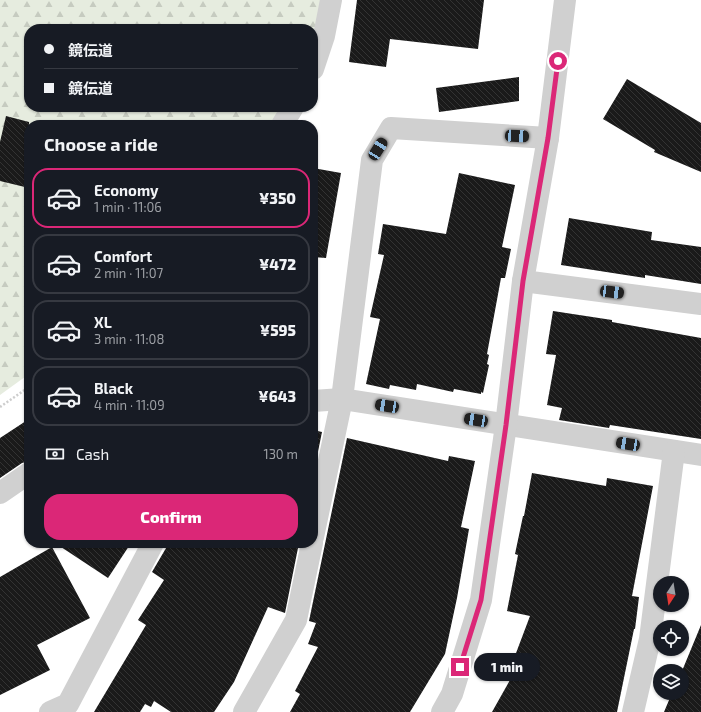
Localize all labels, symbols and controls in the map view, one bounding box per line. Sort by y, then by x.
text: 鏡伝道 [68,41,113,59]
route start [549,52,567,70]
text: 鏡伝道 [68,79,113,97]
car [505,129,529,143]
text: Choose a ride [44,133,158,155]
car [367,136,389,162]
icon: car [46,180,82,216]
text: Economy [94,181,159,199]
text: ¥350 [259,189,296,207]
text: 1 min · 11:06 [94,199,162,215]
icon: car [46,246,82,282]
text: Comfort [94,247,152,265]
text: ¥472 [259,255,296,273]
text: 2 min · 11:07 [94,265,163,281]
car [599,285,625,299]
icon: car [46,312,82,348]
text: XL [94,313,112,331]
text: ¥595 [260,321,296,339]
text: 3 min · 11:08 [94,331,164,347]
icon: car [46,378,82,414]
text: Black [94,379,133,397]
text: ¥643 [258,387,296,405]
text: 4 min · 11:09 [94,397,165,413]
car [374,398,400,414]
car [463,412,489,428]
car [615,436,641,452]
icon: cash [44,443,66,465]
text: Cash [76,445,109,463]
text: 130 m [263,446,298,462]
button: Confirm [44,494,298,540]
north arrow [653,576,689,612]
map controls [653,576,689,700]
button: locate [653,620,689,656]
callout: 1 min [474,653,540,681]
route end [451,658,469,676]
text: 1 min [491,659,523,675]
button: layers [653,664,689,700]

